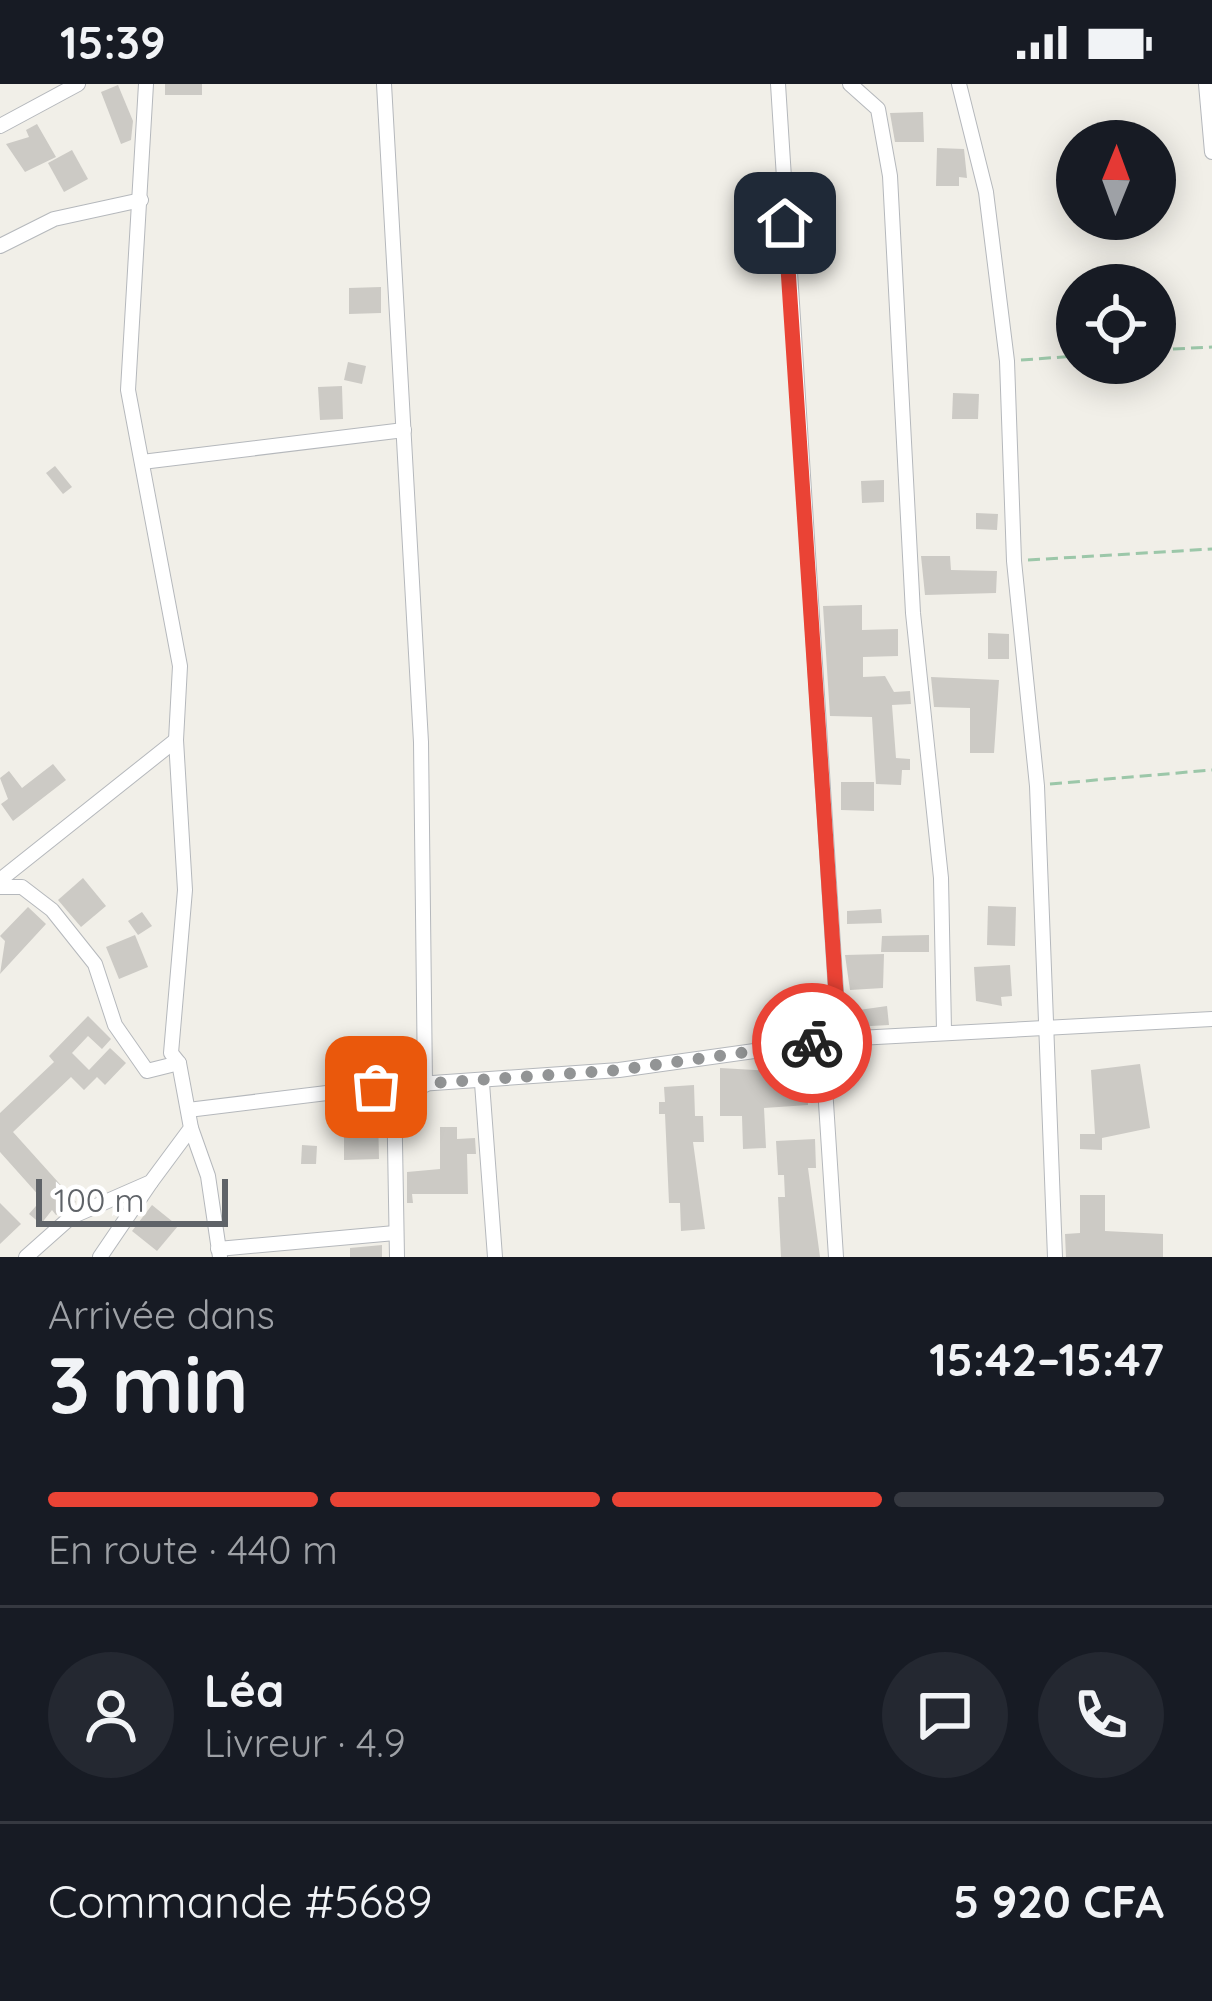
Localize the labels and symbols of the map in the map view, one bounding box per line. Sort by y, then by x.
north arrow [1056,120,1176,240]
pin [734,172,836,274]
courier [752,983,872,1103]
pin [325,1036,427,1138]
scale bar [36,1173,228,1226]

